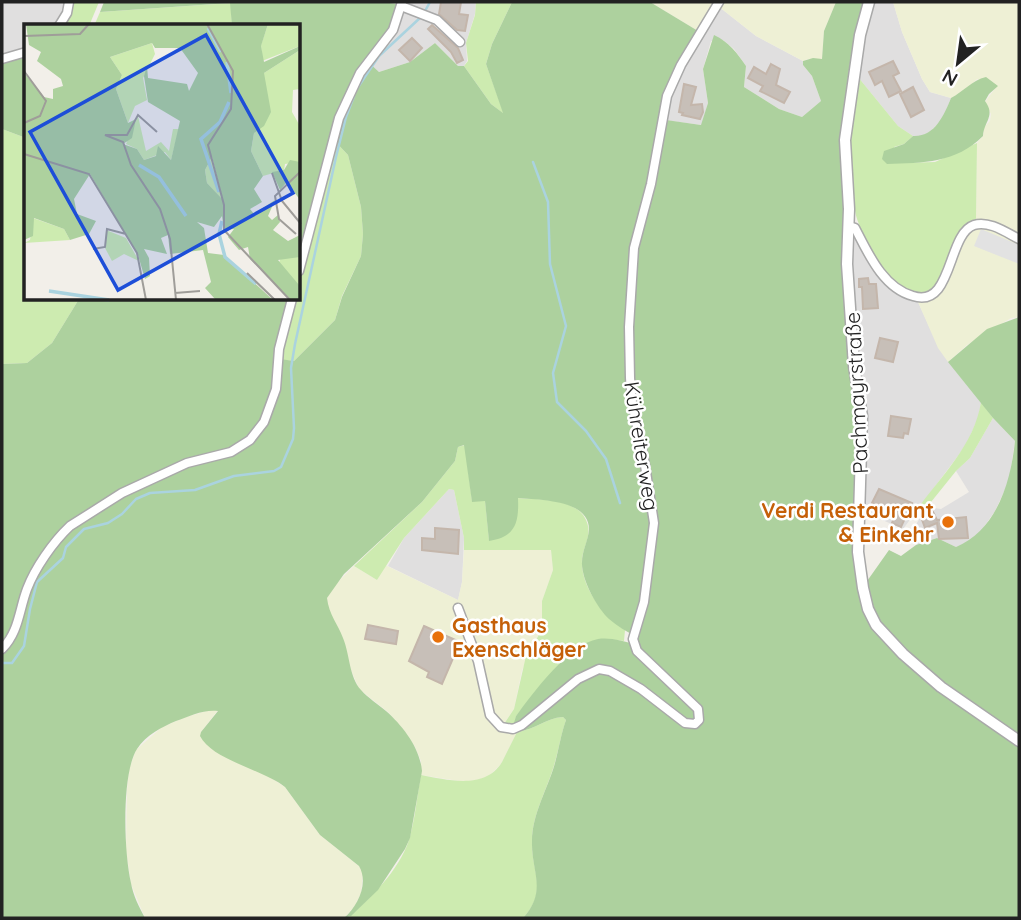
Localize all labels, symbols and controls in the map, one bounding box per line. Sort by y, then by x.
inset map [24,24,301,301]
north arrow [923,28,993,98]
text: N [938,64,962,92]
street label: Pachmayrstraße [839,311,873,475]
street label: Kühreiterweg [619,380,665,512]
place label: Verdi Restaurant & Einkehr [761,497,934,547]
marker: Verdi Restaurant & Einkehr [940,514,956,530]
place label: Gasthaus Exenschläger [452,612,586,662]
marker: Gasthaus Exenschläger [430,629,446,645]

